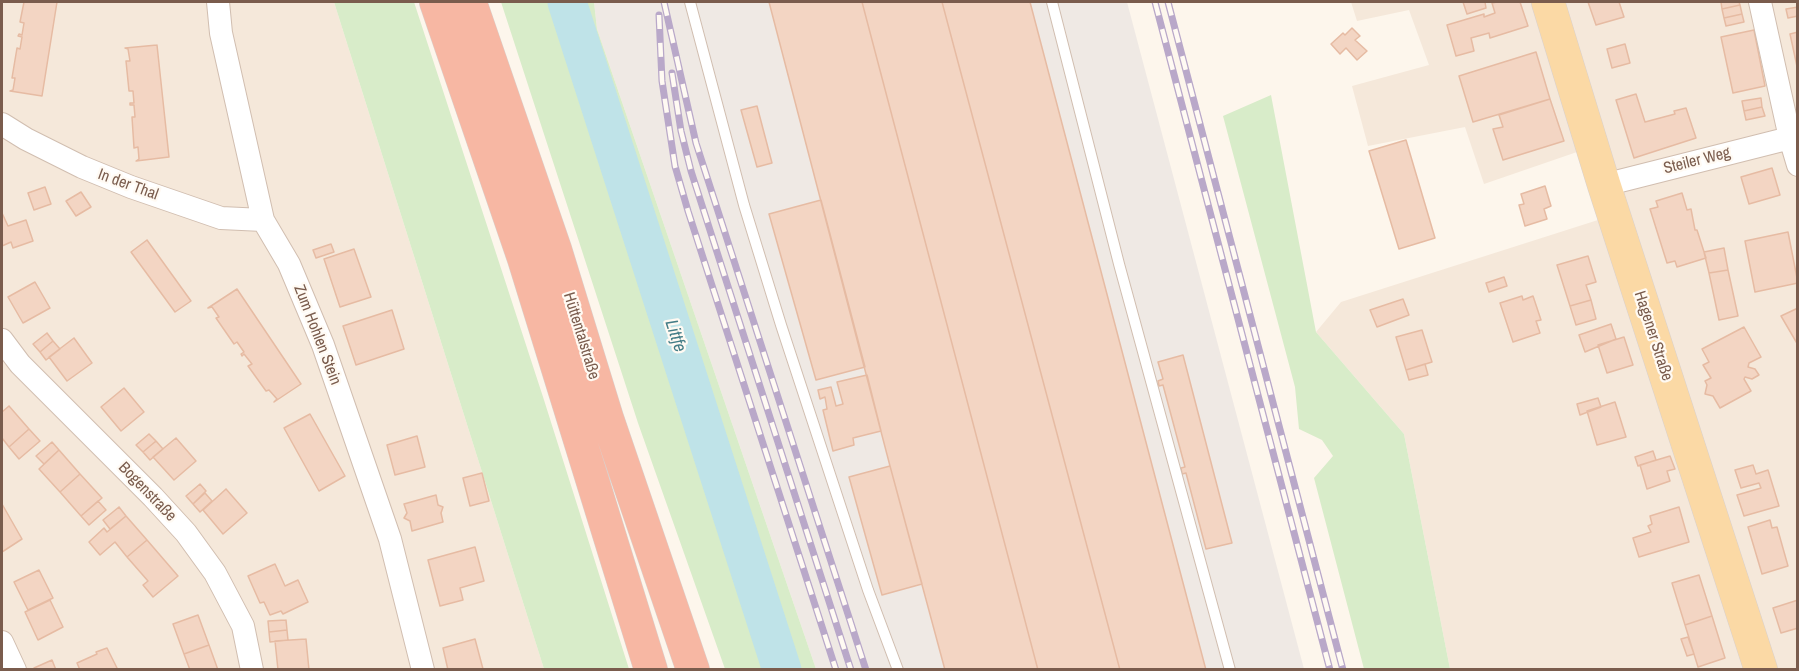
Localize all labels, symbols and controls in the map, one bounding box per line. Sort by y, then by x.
street label: Steiler Weg [1662,143,1732,179]
street label: In der Thal [95,165,161,205]
street label: Zum Hohlen Stein [289,282,345,388]
street label: Hagener Straße [1629,289,1677,383]
street label: Hüttentalstraße [559,290,603,382]
water label: Littfe [660,317,690,355]
street label: Bogenstraße [114,458,180,526]

